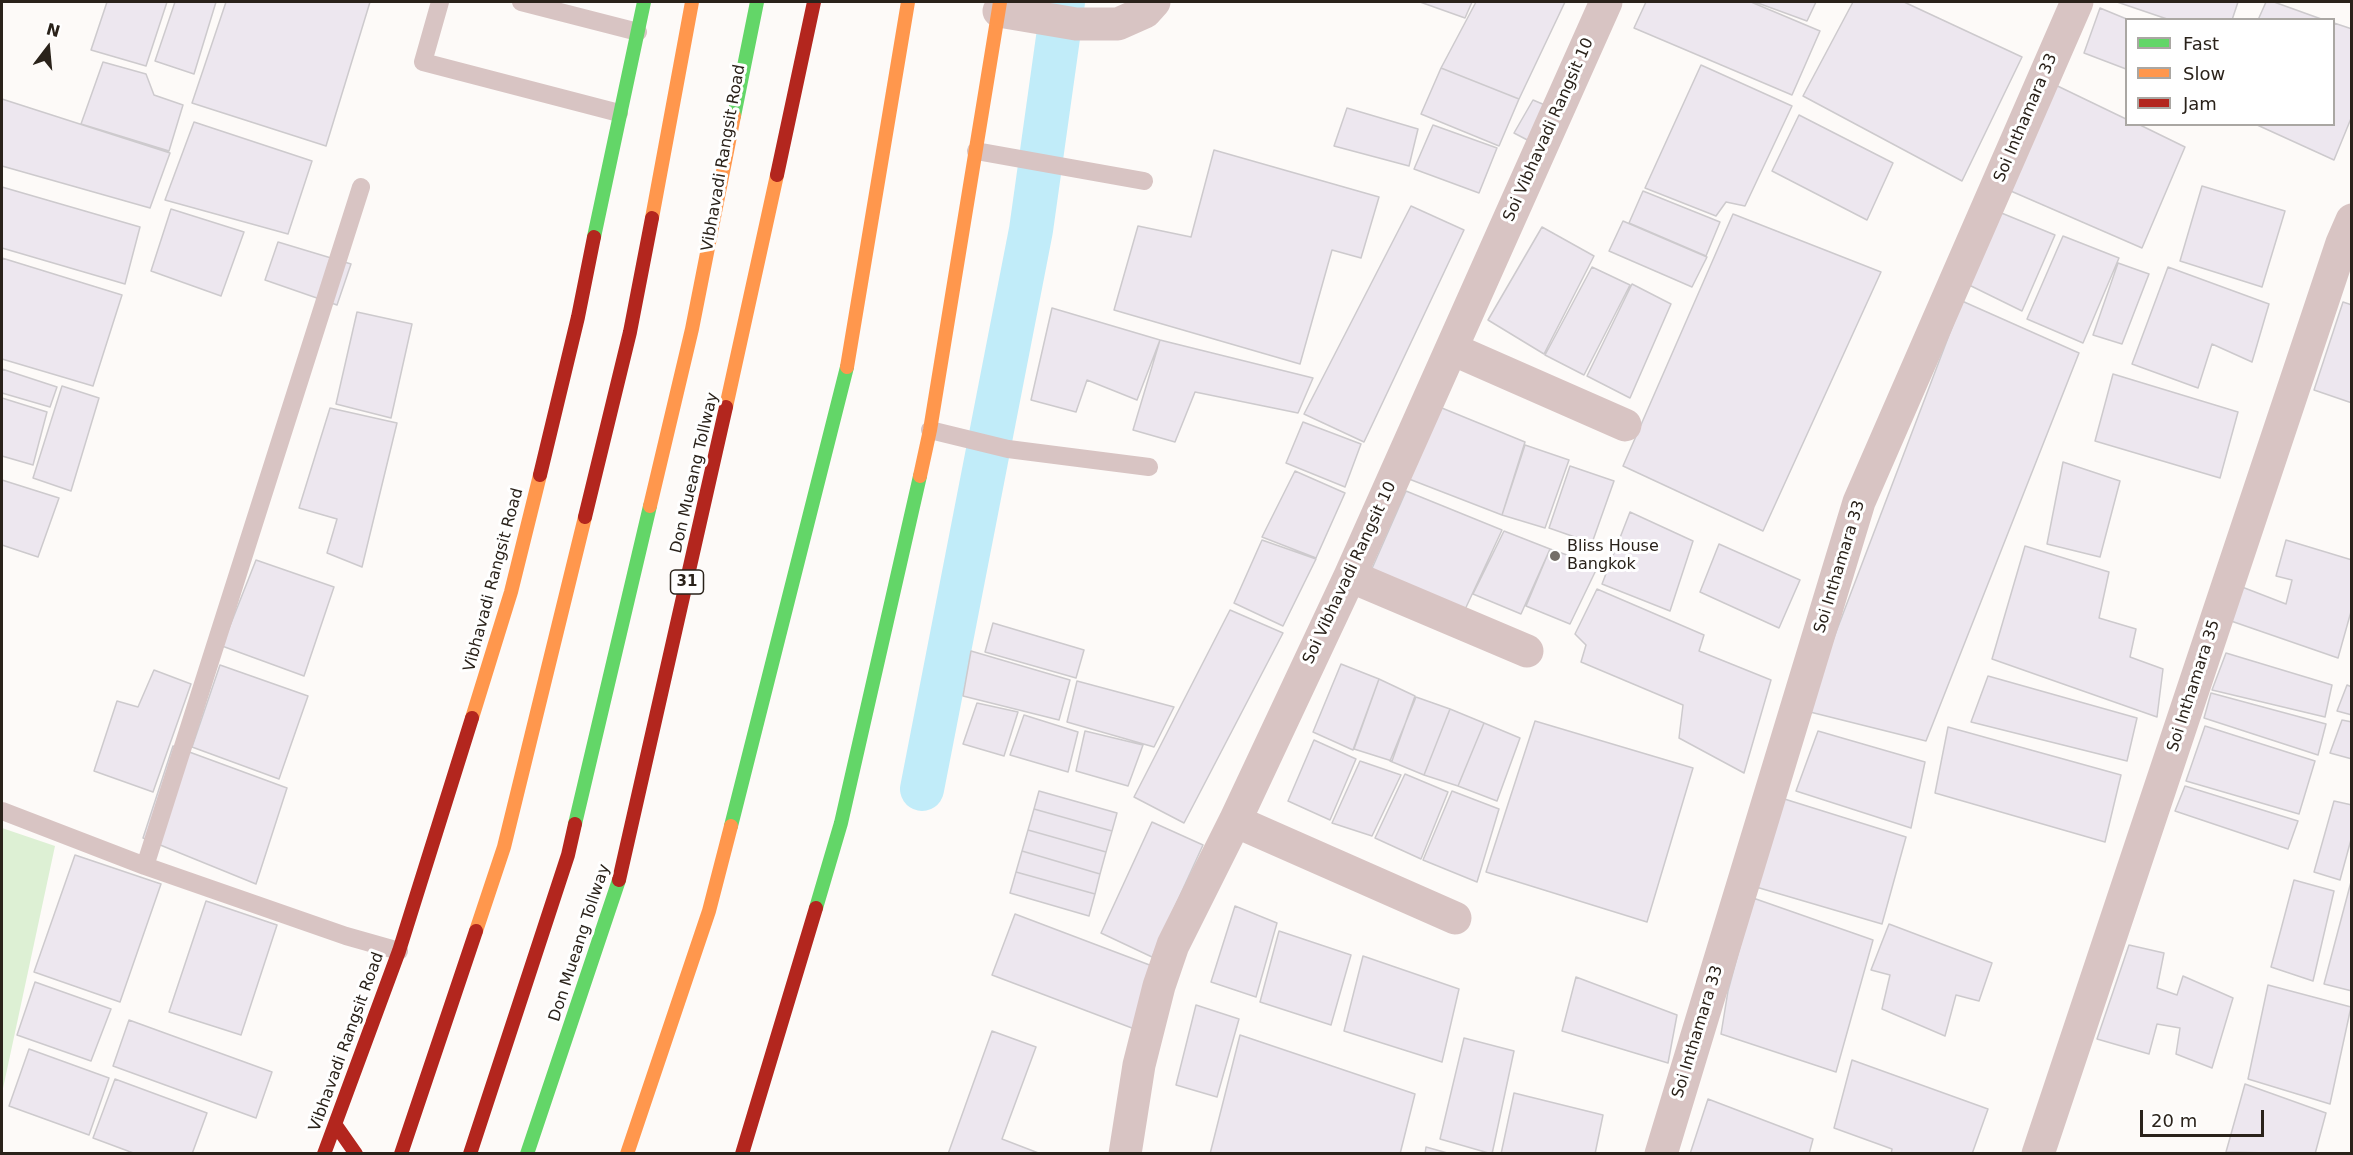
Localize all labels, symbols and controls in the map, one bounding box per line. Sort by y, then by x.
north arrow [18,18,78,78]
legend [2125,18,2335,126]
text: N [44,19,62,41]
text: Fast [2183,33,2219,54]
street label: Soi Vibhavadi Rangsit 10 [1500,35,1598,225]
street label: Soi Inthamara 33 [1990,51,2062,185]
street label: Vibhavadi Rangsit Road [698,63,750,253]
text: Slow [2183,63,2225,84]
text: Jam [2183,93,2217,114]
street label: Don Mueang Tollway [667,391,723,555]
street label: Soi Vibhavadi Rangsit 10 [1299,479,1401,667]
street label: Vibhavadi Rangsit Road [460,486,528,674]
street label: Soi Inthamara 33 [1811,498,1869,636]
place label: Bliss House Bangkok [1567,537,1659,575]
marker: Bliss House Bangkok [1548,549,1562,563]
road number: 31 [670,570,704,594]
street label: Soi Inthamara 35 [2164,618,2224,754]
street label: Don Mueang Tollway [545,862,615,1024]
street label: Vibhavadi Rangsit Road [306,950,388,1134]
street label: Soi Inthamara 33 [1669,963,1727,1101]
scale bar [2143,1098,2268,1136]
text: 20 m [2151,1110,2197,1131]

